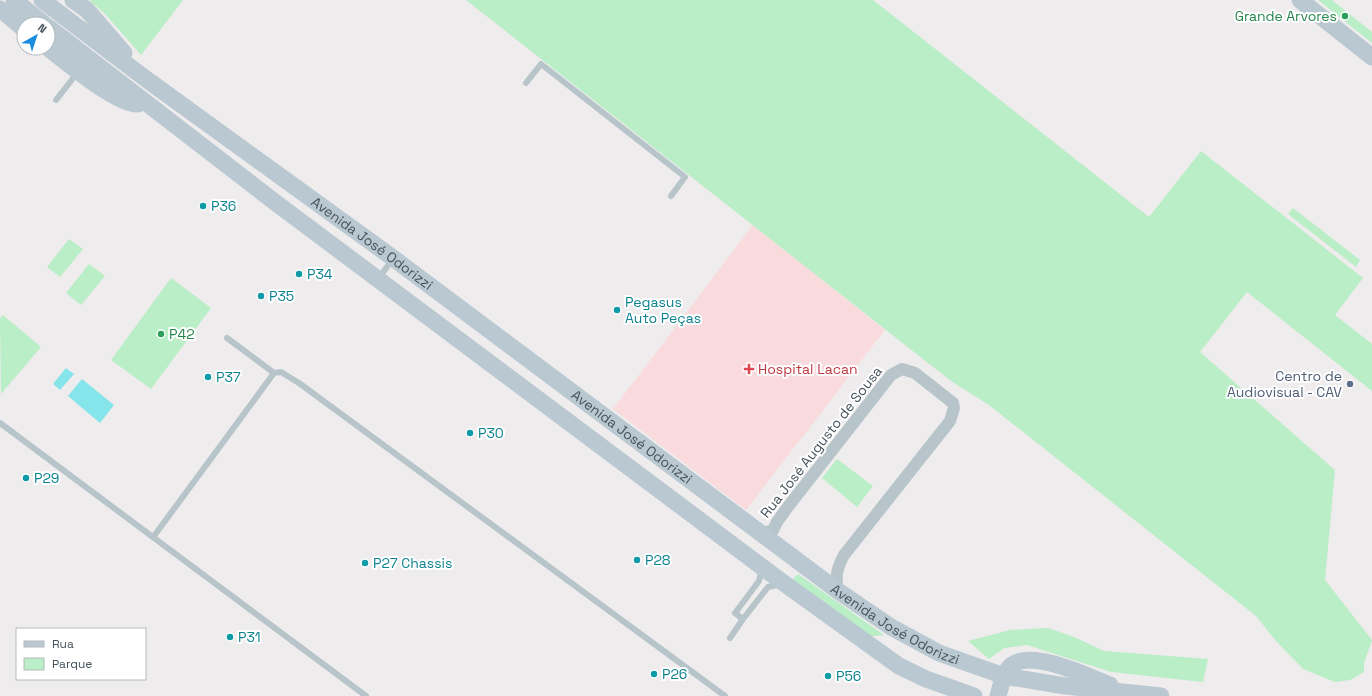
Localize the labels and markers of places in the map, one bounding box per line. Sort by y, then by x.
place label: Grande Arvores [1235,7,1337,25]
marker: Grande Arvores [1340,11,1350,21]
place label: P36 [211,197,236,215]
marker: P36 [198,201,208,211]
place label: P34 [307,265,333,283]
marker: P34 [294,269,304,279]
place label: P35 [269,287,294,305]
marker: P35 [256,291,266,301]
place label: Pegasus Auto Peças [625,293,701,327]
marker: Pegasus Auto Peças [612,305,622,315]
place label: P42 [169,325,195,343]
marker: P42 [156,329,166,339]
place label: Hospital Lacan [758,360,858,378]
marker: Hospital Lacan [743,363,755,375]
place label: Centro de Audiovisual - CAV [1227,367,1342,401]
place label: P37 [216,368,241,386]
marker: P37 [203,372,213,382]
marker: Centro de Audiovisual - CAV [1345,379,1355,389]
place label: P30 [478,424,504,442]
marker: P30 [465,428,475,438]
place label: P29 [34,469,59,487]
marker: P29 [21,473,31,483]
place label: P28 [645,551,671,569]
place label: P27 Chassis [373,554,452,572]
marker: P28 [632,555,642,565]
marker: P27 Chassis [360,558,370,568]
place label: P31 [238,628,261,646]
marker: P31 [225,632,235,642]
place label: P26 [662,665,687,683]
place label: P56 [836,667,861,685]
marker: P26 [649,669,659,679]
marker: P56 [823,671,833,681]

